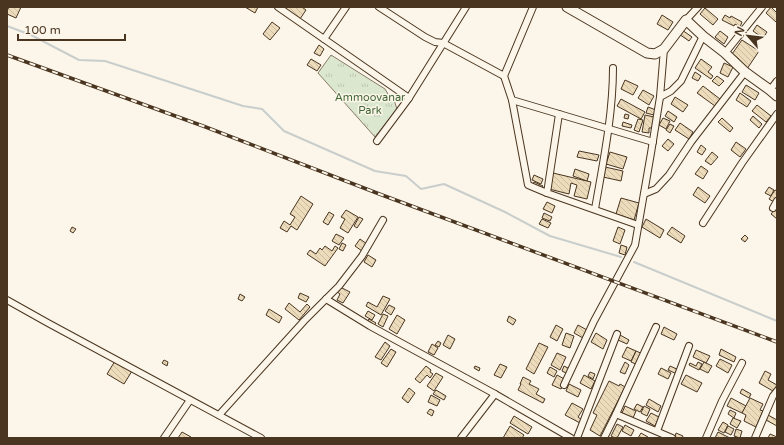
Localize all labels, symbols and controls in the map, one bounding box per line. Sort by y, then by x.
scale bar [18,16,125,42]
north arrow [728,16,768,56]
text: 100 m [24,23,61,37]
text: N [732,25,747,38]
park label: Ammoovanar Park [335,91,406,117]

